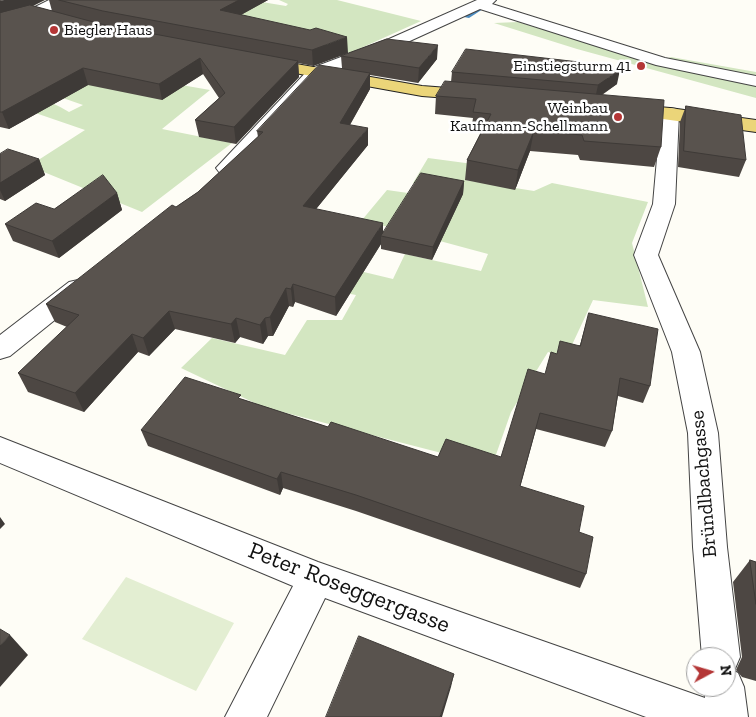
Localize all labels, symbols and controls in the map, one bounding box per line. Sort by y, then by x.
place label: Biegler Haus [64,20,152,40]
marker: Biegler Haus [48,24,60,36]
place label: Einstiegsturm 41 [513,56,631,76]
marker: Einstiegsturm 41 [635,60,647,72]
place label: Weinbau Kaufmann-Schellmann [450,98,608,136]
marker: Weinbau Kaufmann-Schellmann [612,111,624,123]
street label: Bründlbachgasse [686,409,722,559]
street label: Peter Roseggergasse [244,536,454,640]
north arrow [686,647,736,697]
text: N [716,664,734,677]

